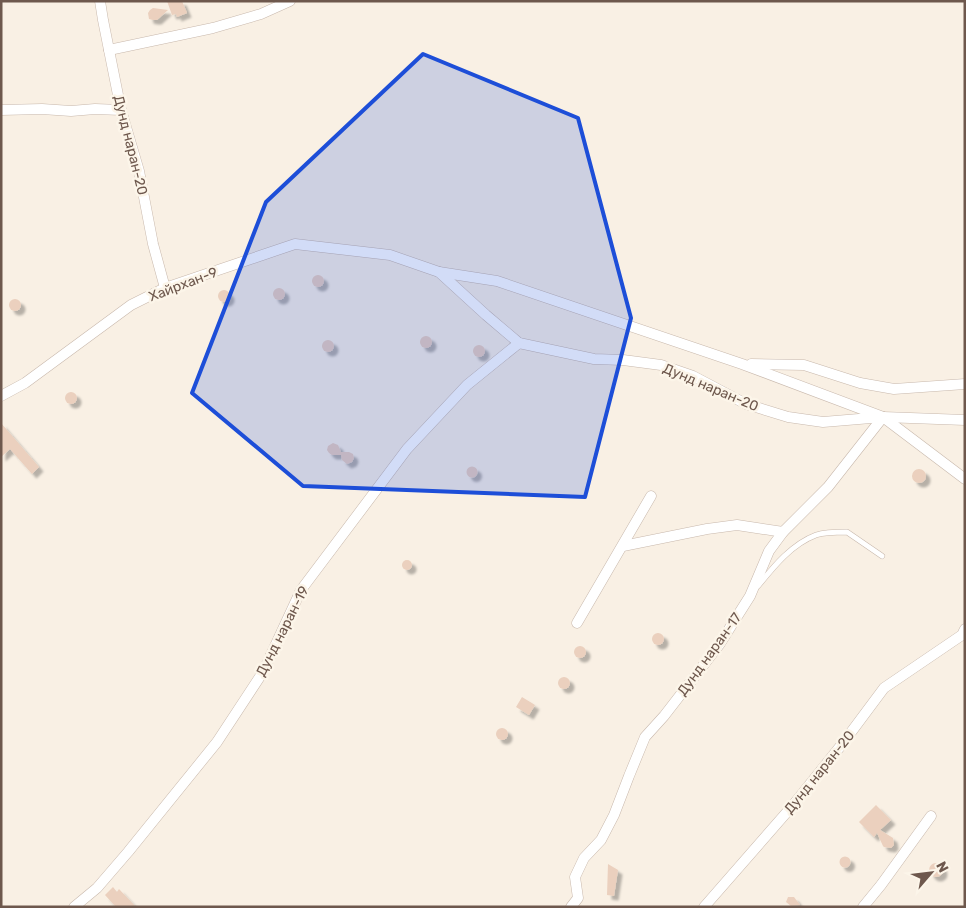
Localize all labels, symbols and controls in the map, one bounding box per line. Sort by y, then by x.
street label: Дунд наран-20 [110,94,151,197]
street label: Хайрхан-9 [146,264,220,305]
street label: Дунд наран-20 [660,360,761,415]
street label: Дунд наран-19 [252,583,313,679]
street label: Дунд наран-17 [674,610,745,699]
street label: Дунд наран-20 [781,727,858,817]
north arrow [906,848,956,898]
text: N [932,859,952,876]

